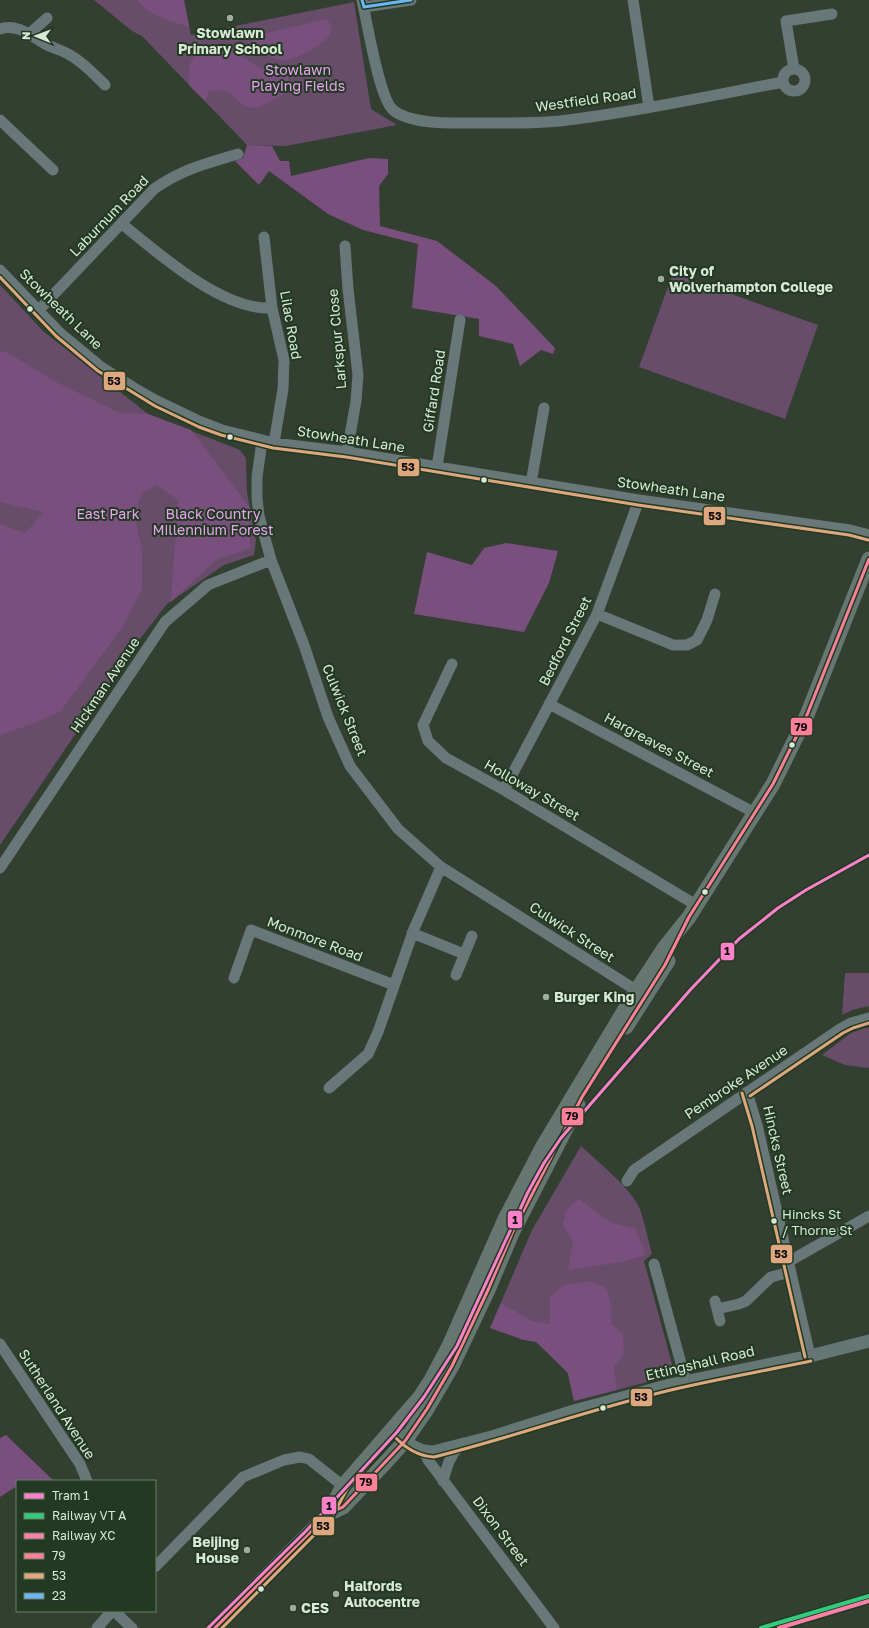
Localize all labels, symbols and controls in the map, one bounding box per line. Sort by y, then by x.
marker: Stowlawn Primary School [225,13,235,23]
north arrow [16,16,56,56]
place label: Stowlawn Primary School [178,24,282,57]
text: N [19,32,32,40]
park label: Stowlawn Playing Fields [251,61,345,94]
street label: Westfield Road [534,84,638,115]
street label: Laburnum Road [66,172,152,260]
place label: City of Wolverhampton College [669,262,833,295]
street label: Stowheath Lane [16,265,106,353]
marker: City of Wolverhampton College [656,274,666,284]
street label: Larkspur Close [324,288,349,390]
street label: Lilac Road [277,289,306,361]
unlabelled marker [25,304,35,314]
street label: Giffard Road [419,348,448,433]
line badge: 53 [103,371,126,391]
text: 53 [107,374,121,387]
street label: Stowheath Lane [296,422,406,455]
unlabelled marker [225,432,235,442]
line badge: 53 [397,458,420,477]
text: 53 [401,460,415,473]
street label: Stowheath Lane [616,473,726,504]
unlabelled marker [479,475,489,485]
park label: East Park [76,505,140,522]
park label: Black Country Millennium Forest [152,505,274,538]
line badge: 53 [703,506,726,526]
text: 53 [708,509,722,522]
street label: Bedford Street [535,593,594,688]
street label: Hickman Avenue [66,634,143,736]
street label: Culwick Street [319,661,372,758]
street label: Hargreaves Street [602,709,717,781]
line badge: 79 [790,717,813,736]
text: 79 [795,720,808,733]
unlabelled marker [787,740,797,750]
street label: Holloway Street [481,755,583,824]
unlabelled marker [700,887,710,897]
street label: Culwick Street [527,898,618,965]
street label: Monmore Road [265,912,365,965]
line badge: 1 [720,942,735,961]
text: 1 [724,944,730,957]
place label: Burger King [554,988,634,1005]
marker: Burger King [541,992,551,1002]
street label: Pembroke Avenue [681,1041,790,1122]
street label: Hincks Street [760,1104,797,1196]
line badge: 79 [561,1107,584,1126]
text: 79 [566,1109,579,1122]
place label: Hincks St / Thorne St [782,1206,852,1238]
line badge: 1 [507,1210,523,1229]
text: 1 [512,1213,518,1226]
marker: Hincks St / Thorne St [769,1216,779,1226]
line badge: 53 [770,1244,793,1264]
text: 53 [774,1247,788,1260]
street label: Ettingshall Road [644,1342,756,1383]
street label: Sutherland Avenue [16,1346,99,1462]
line badge: 53 [630,1388,653,1407]
text: 53 [634,1390,648,1403]
unlabelled marker [598,1403,608,1413]
line badge: 79 [355,1473,378,1492]
text: 79 [360,1475,373,1488]
legend [16,1480,156,1612]
text: Tram 1 [52,1488,89,1503]
street label: Dixon Street [470,1492,533,1569]
line badge: 1 [321,1496,337,1515]
text: 1 [326,1499,332,1512]
text: Railway VT A [52,1508,126,1523]
line badge: 53 [312,1516,335,1536]
text: 53 [316,1519,330,1532]
text: Railway XC [52,1528,115,1543]
place label: Beijing House [192,1533,239,1566]
marker: Beijing House [242,1545,252,1555]
text: 79 [52,1548,66,1563]
text: 53 [52,1568,66,1583]
place label: Halfords Autocentre [344,1577,420,1610]
unlabelled marker [256,1584,266,1594]
text: 23 [52,1588,66,1603]
marker: Halfords Autocentre [331,1589,341,1599]
place label: CES [301,1599,329,1616]
marker: CES [288,1603,298,1613]

